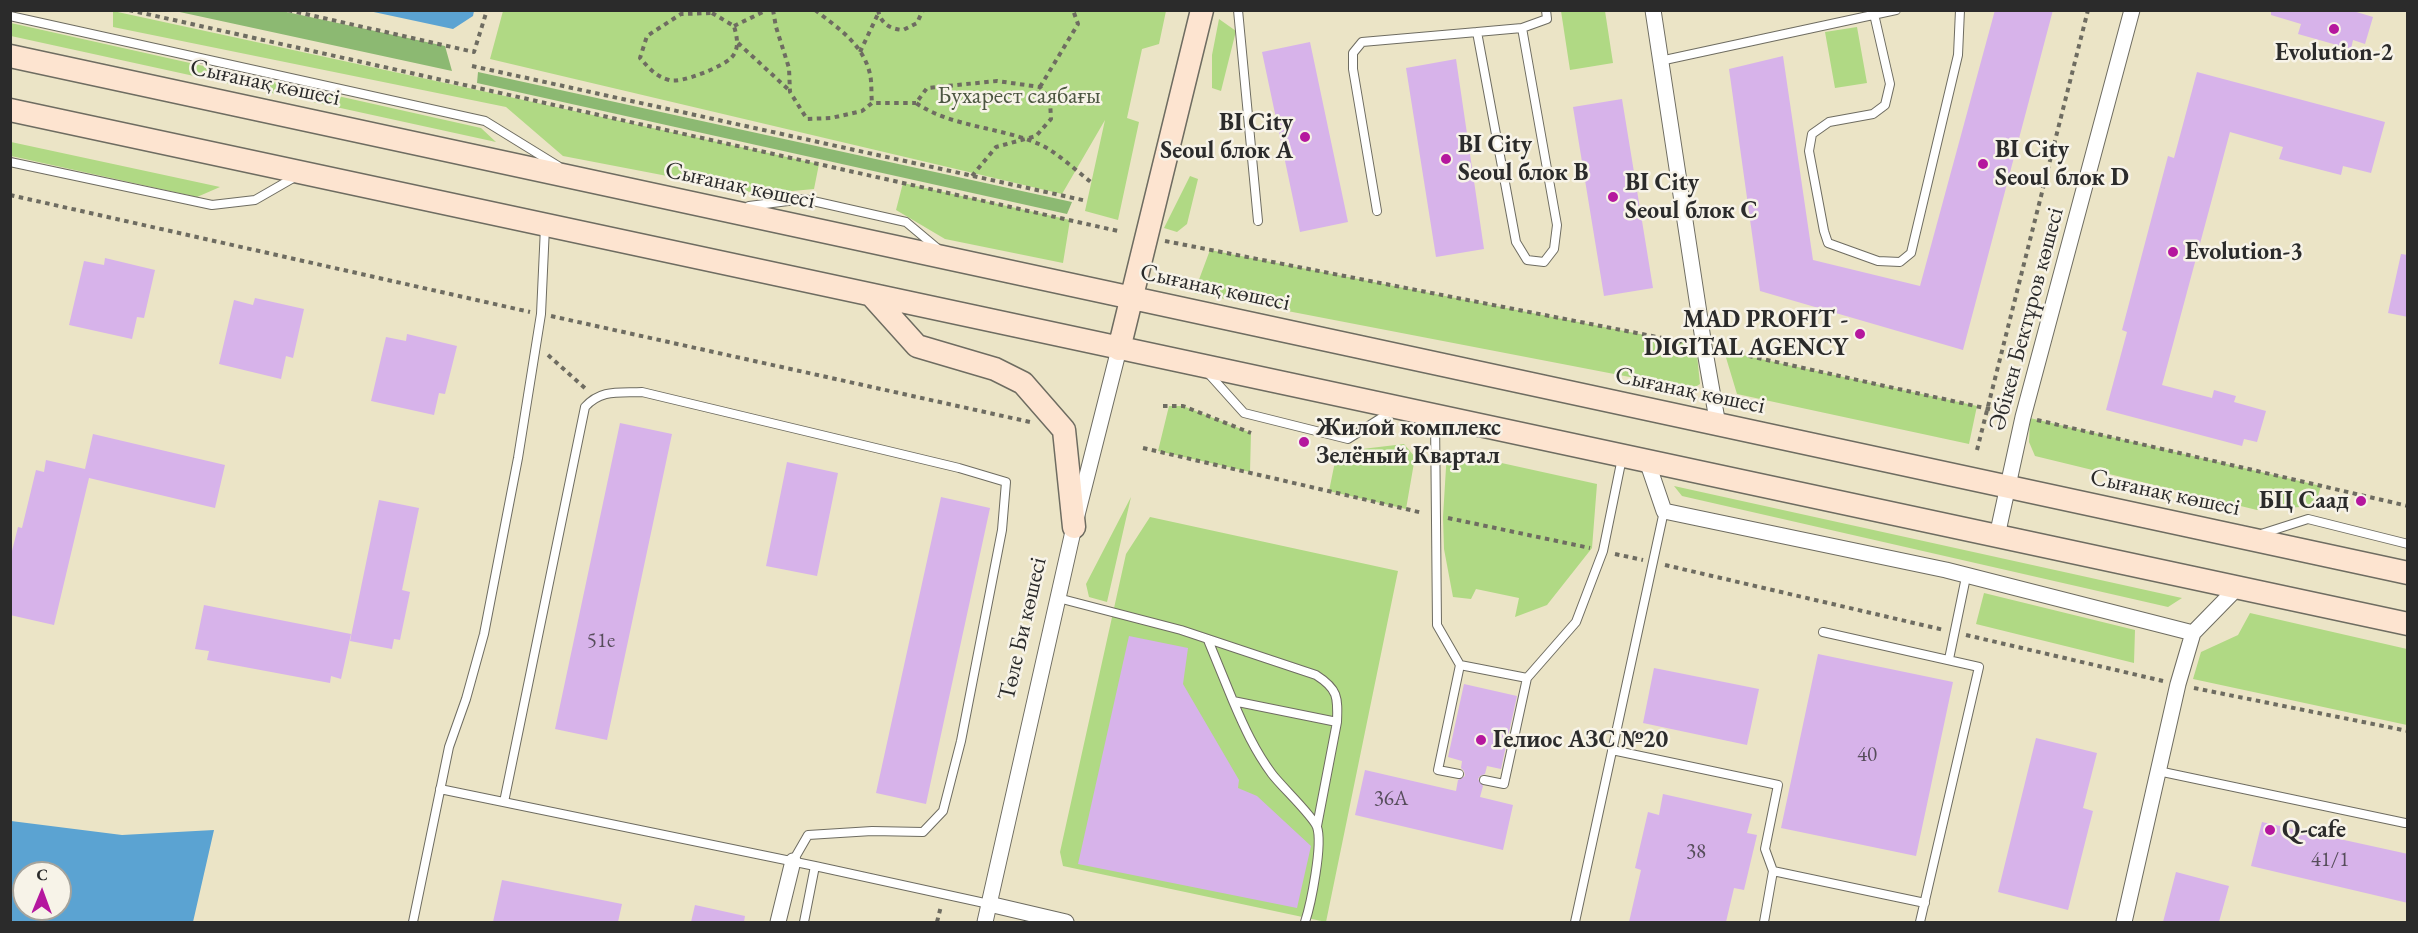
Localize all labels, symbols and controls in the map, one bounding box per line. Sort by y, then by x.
marker: Evolution-2 [2327,22,2341,36]
place label: Evolution-2 [2275,39,2393,67]
street label: Сығанақ көшесі [187,53,343,113]
park label: Бухарест саябағы [937,82,1101,110]
place label: BI City Seoul блок A [1160,109,1293,165]
marker: BI City Seoul блок A [1298,130,1312,144]
place label: BI City Seoul блок B [1458,131,1589,187]
place label: BI City Seoul блок D [1995,136,2129,192]
marker: BI City Seoul блок B [1439,152,1453,166]
street label: Сығанақ көшесі [662,156,818,216]
marker: BI City Seoul блок D [1976,157,1990,171]
place label: BI City Seoul блок C [1625,169,1758,225]
marker: BI City Seoul блок C [1606,190,1620,204]
street label: Әбікен Бектұров көшесі [1983,204,2071,434]
place label: Evolution-3 [2185,238,2303,266]
marker: Evolution-3 [2166,245,2180,259]
street label: Сығанақ көшесі [1137,258,1293,318]
place label: MAD PROFIT - DIGITAL AGENCY [1644,306,1848,362]
marker: MAD PROFIT - DIGITAL AGENCY [1853,327,1867,341]
street label: Сығанақ көшесі [1612,361,1768,421]
place label: Жилой комплекс Зелёный Квартал [1316,414,1501,470]
marker: Жилой комплекс Зелёный Квартал [1297,435,1311,449]
street label: Сығанақ көшесі [2087,463,2243,523]
place label: БЦ Саад [2259,487,2349,515]
marker: БЦ Саад [2354,494,2368,508]
street label: Төле Би көшесі [993,554,1053,704]
house number: 51е [587,628,615,654]
place label: Гелиос АЗС №20 [1493,726,1668,754]
marker: Гелиос АЗС №20 [1474,733,1488,747]
house number: 40 [1857,742,1877,768]
house number: 36А [1374,786,1408,812]
place label: Q-cafe [2282,816,2346,844]
marker: Q-cafe [2263,823,2277,837]
house number: 38 [1686,839,1706,865]
house number: 41/1 [2311,847,2349,873]
north arrow [12,861,72,921]
text: С [36,864,48,885]

